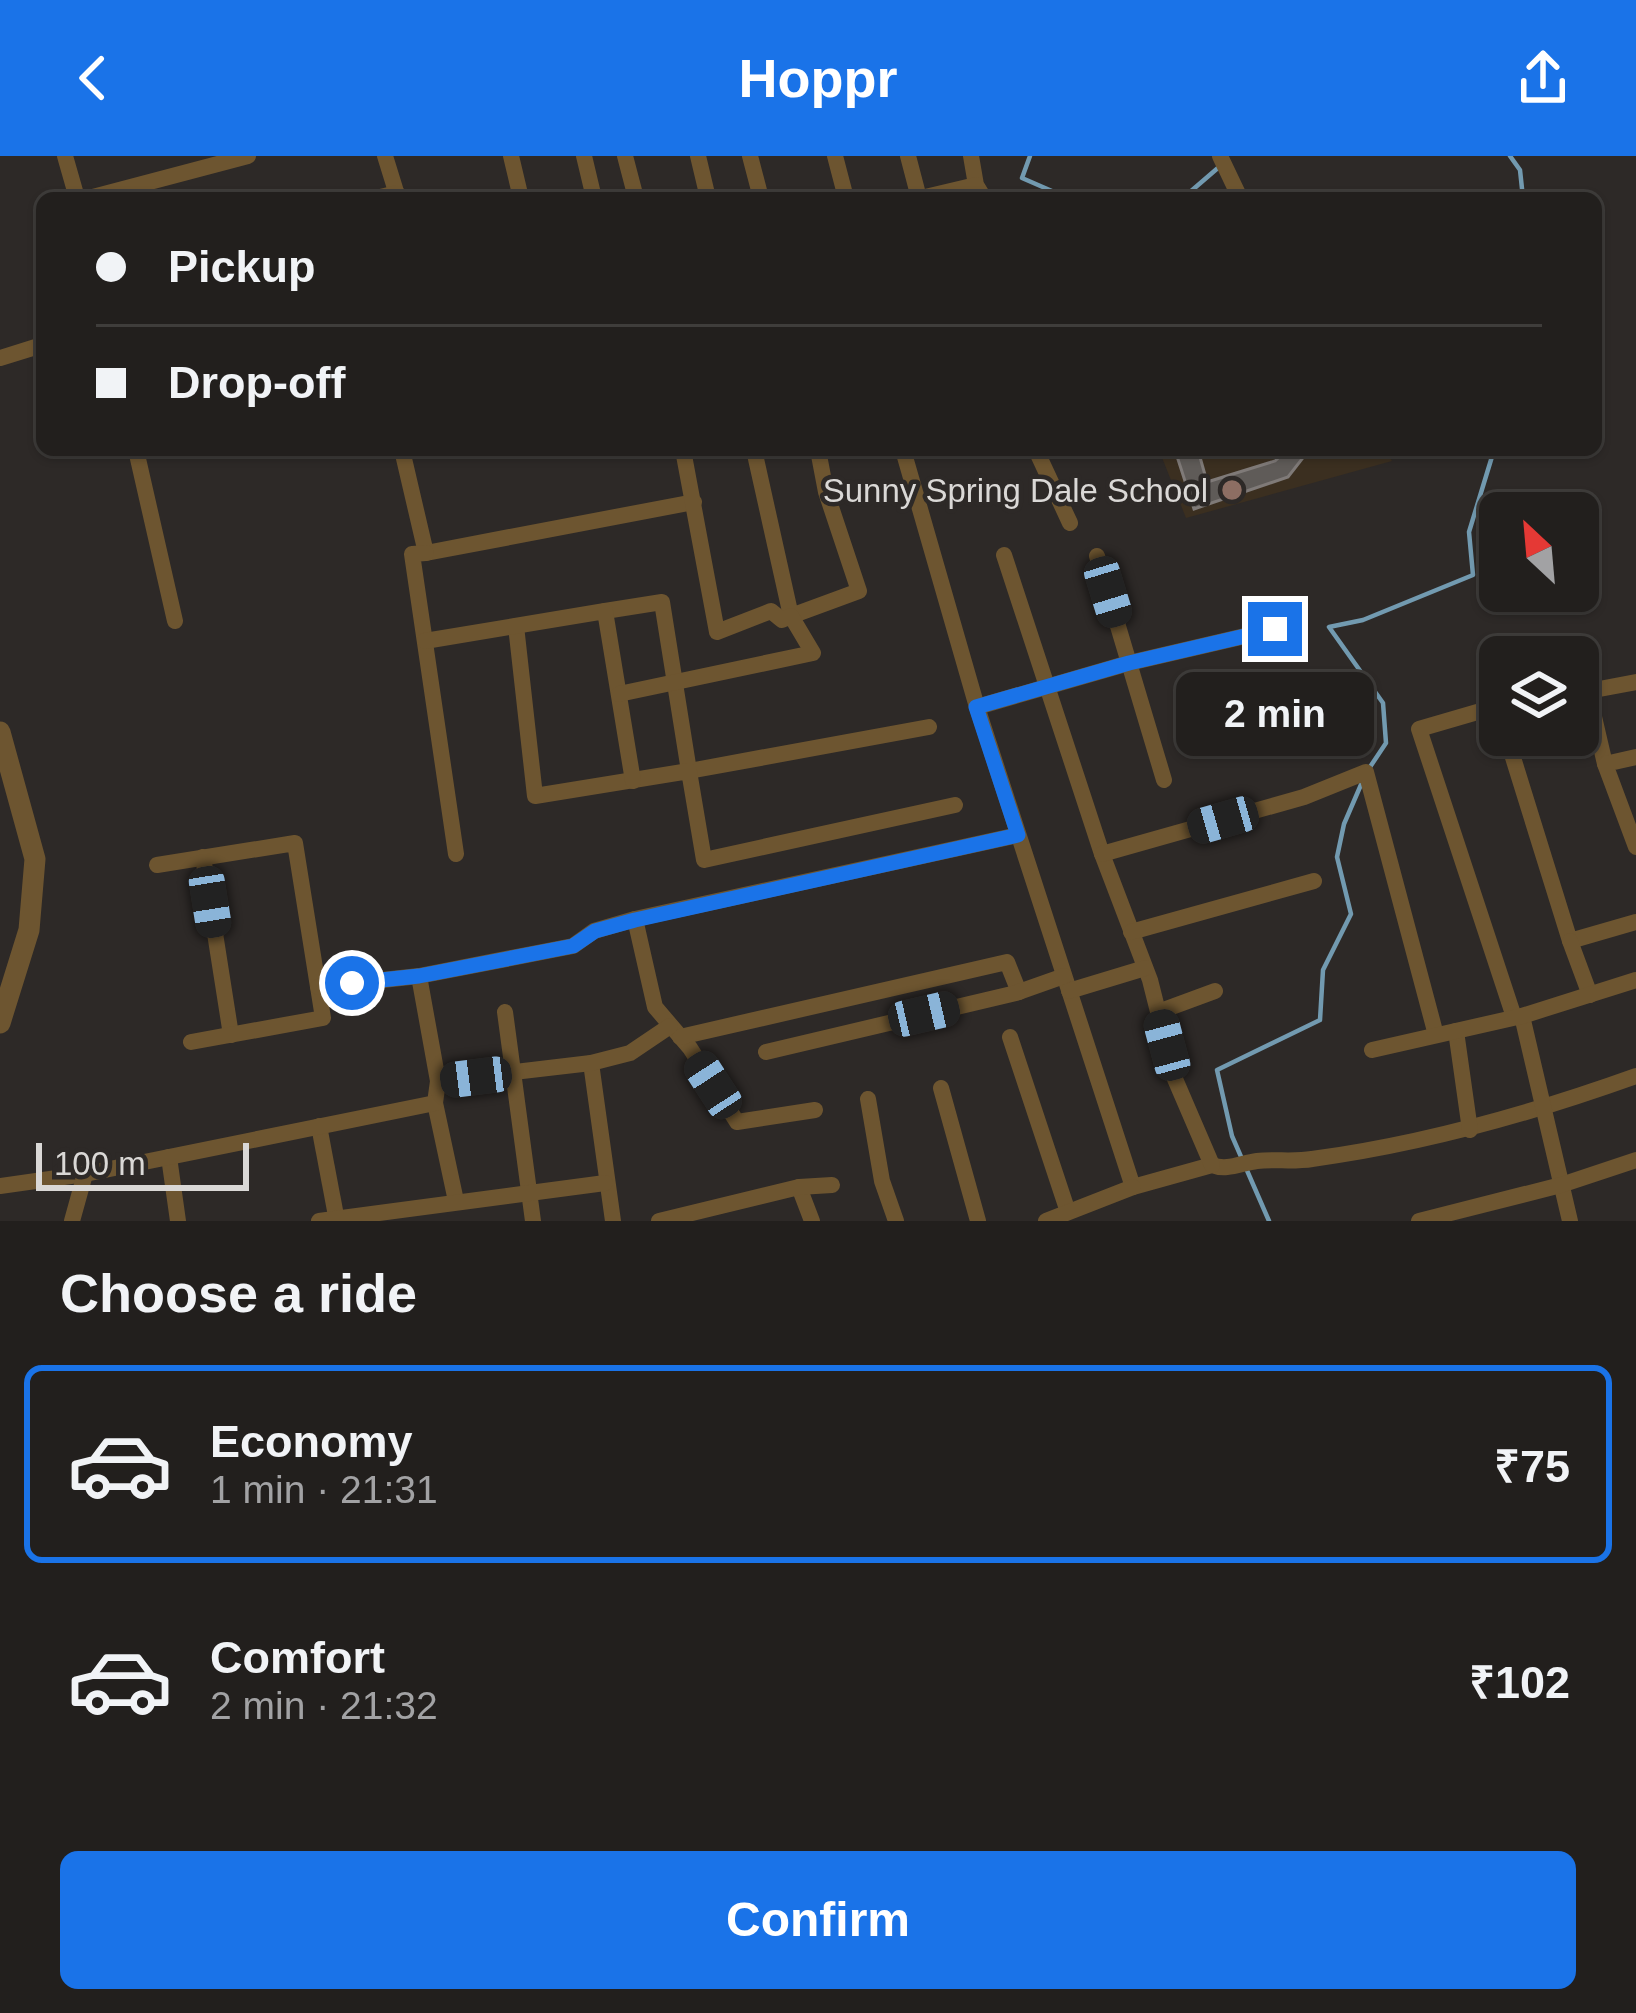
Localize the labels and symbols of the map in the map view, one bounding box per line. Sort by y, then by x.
place label: Sunny Spring Dale School [823,472,1208,509]
marker: Sunny Spring Dale School [1219,477,1245,503]
north arrow [1479,492,1599,612]
car [1080,552,1136,632]
route end [1248,602,1302,656]
callout: 2 min [1176,671,1374,755]
car [1183,793,1263,847]
car [187,864,233,940]
route start [325,956,379,1010]
car [885,988,963,1040]
car [1140,1006,1194,1084]
car [678,1045,748,1125]
car [438,1055,514,1099]
scale bar [36,1137,249,1190]

